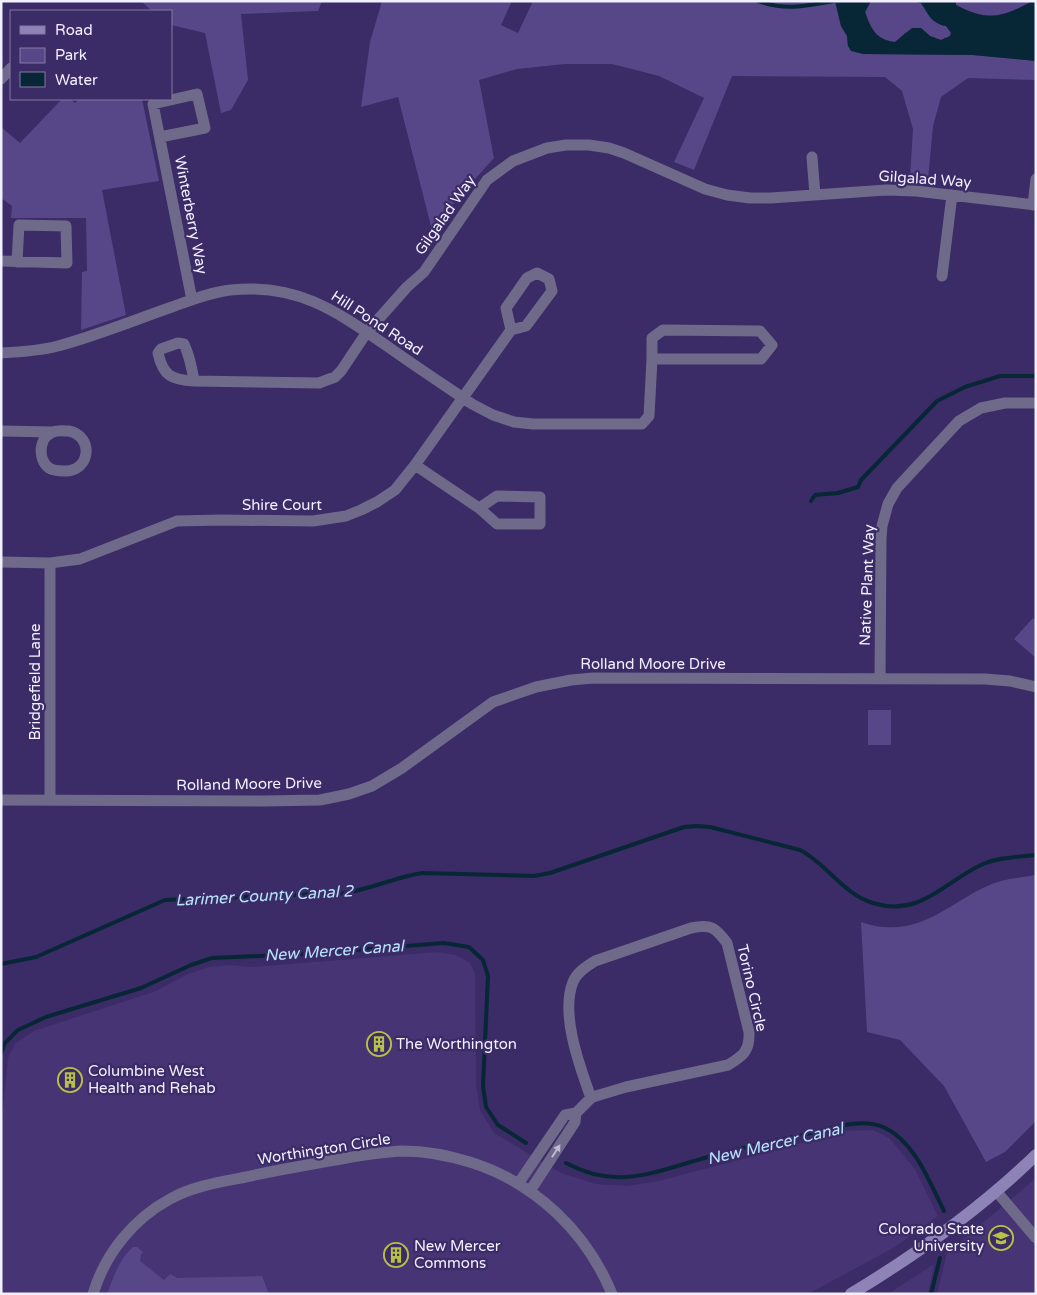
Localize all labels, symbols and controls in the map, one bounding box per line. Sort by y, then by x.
legend [10,10,172,100]
text: Road [55,21,93,39]
text: Park [55,46,87,64]
text: Water [55,71,98,89]
street label: Winterberry Way [171,154,211,276]
street label: Gilgalad Way [878,167,972,191]
street label: Gilgalad Way [411,172,479,258]
street label: Hill Pond Road [328,287,426,359]
street label: Shire Court [242,496,322,514]
street label: Native Plant Way [856,524,878,646]
street label: Bridgefield Lane [26,623,44,741]
street label: Rolland Moore Drive [580,655,726,673]
street label: Rolland Moore Drive [176,774,322,794]
water label: Larimer County Canal 2 [175,881,355,911]
water label: New Mercer Canal [264,936,406,966]
street label: Torino Circle [733,943,771,1033]
building icon: The Worthington [366,1031,392,1057]
place label: The Worthington [396,1035,517,1053]
place label: Columbine West Health and Rehab [88,1062,216,1097]
building icon: Columbine West Health and Rehab [57,1067,83,1093]
water label: New Mercer Canal [705,1118,847,1169]
street label: Worthington Circle [256,1130,392,1168]
one-way arrow [552,1144,561,1157]
place label: Colorado State University [878,1220,984,1255]
school or university icon: Colorado State University [988,1225,1014,1251]
place label: New Mercer Commons [414,1237,501,1272]
building icon: New Mercer Commons [383,1242,409,1268]

